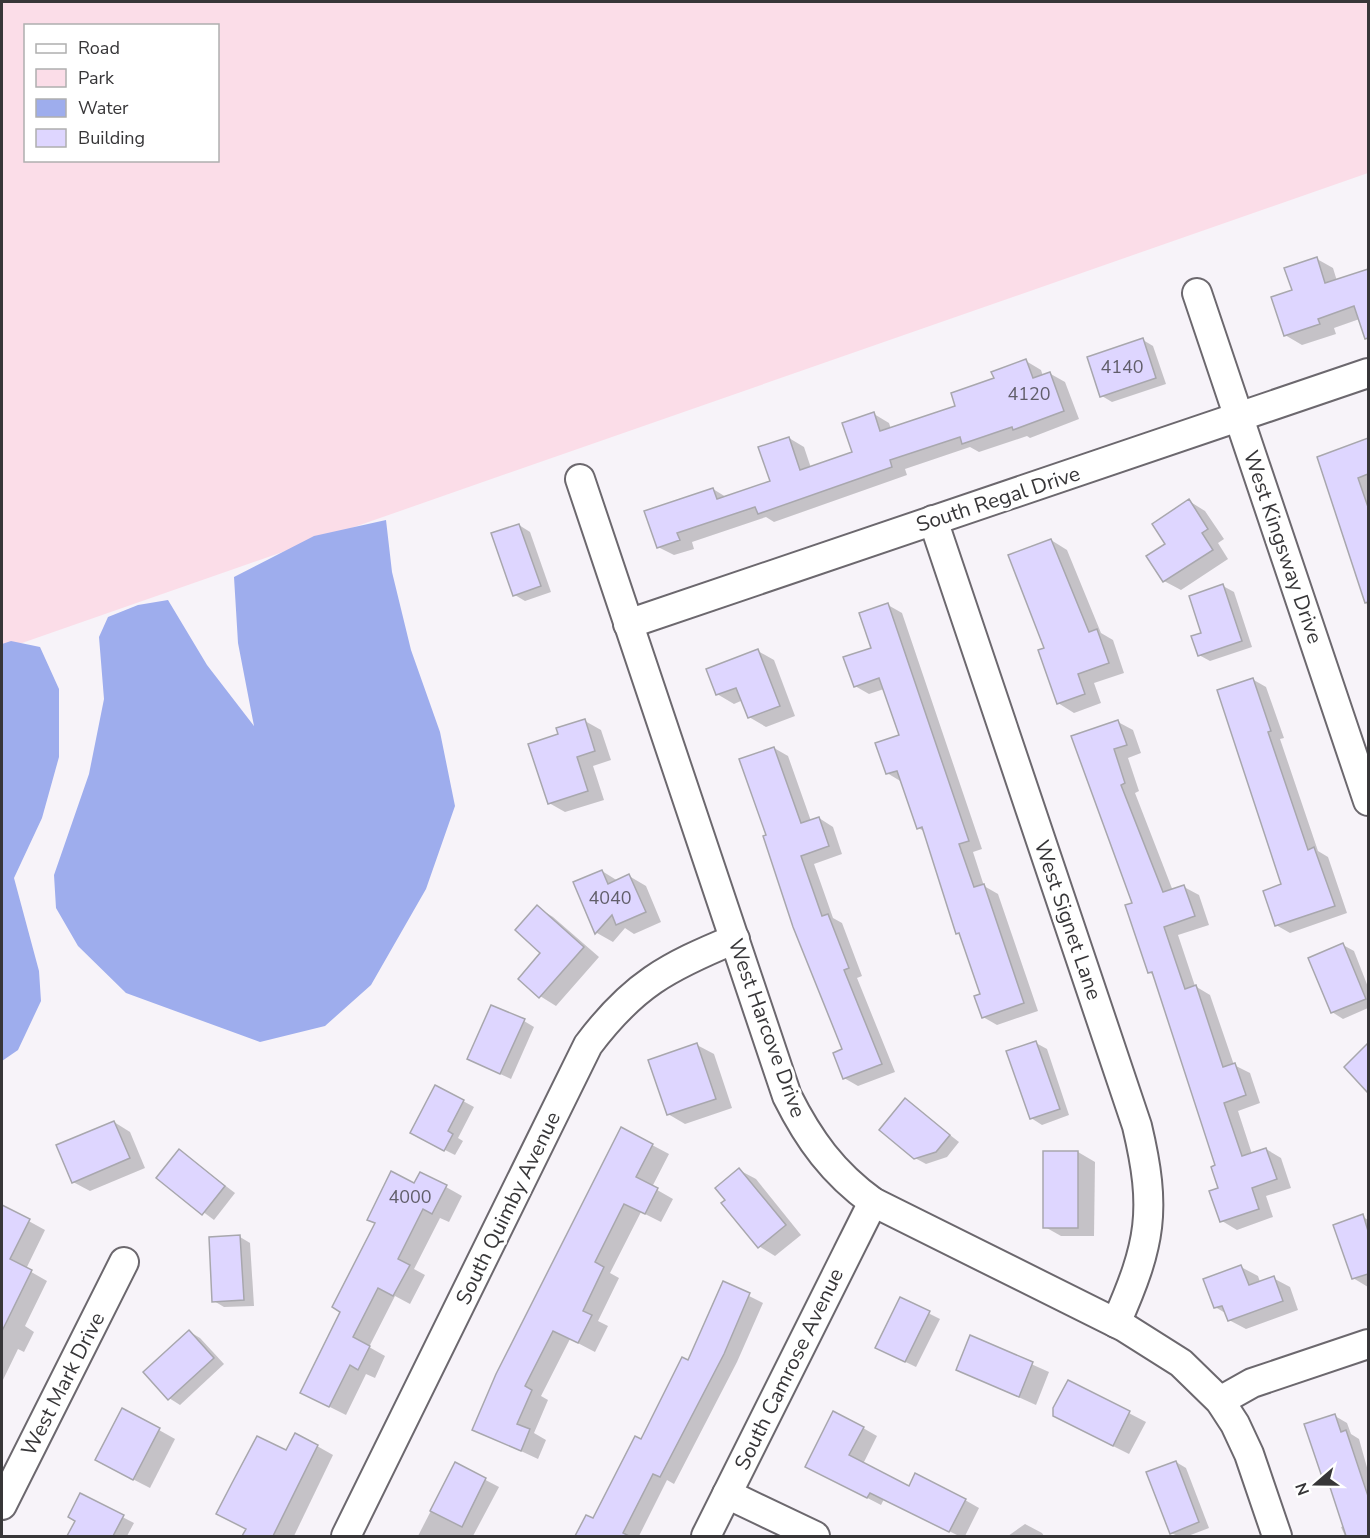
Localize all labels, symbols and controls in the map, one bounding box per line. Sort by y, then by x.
legend [24,24,219,162]
text: Road [78,36,120,60]
text: Park [78,66,115,90]
text: Water [78,96,129,120]
text: Building [78,126,145,150]
house number: 4140 [1100,355,1144,379]
house number: 4120 [1007,382,1051,406]
street label: West Kingsway Drive [1237,447,1329,647]
street label: South Regal Drive [912,459,1084,539]
street label: West Signet Lane [1028,836,1108,1004]
house number: 4040 [588,886,632,910]
street label: West Harcove Drive [722,935,812,1121]
street label: South Quimby Avenue [449,1107,567,1309]
house number: 4000 [388,1185,432,1209]
street label: South Camrose Avenue [728,1263,850,1475]
street label: West Mark Drive [15,1307,111,1461]
north arrow [1286,1454,1346,1514]
text: N [1290,1479,1315,1498]

